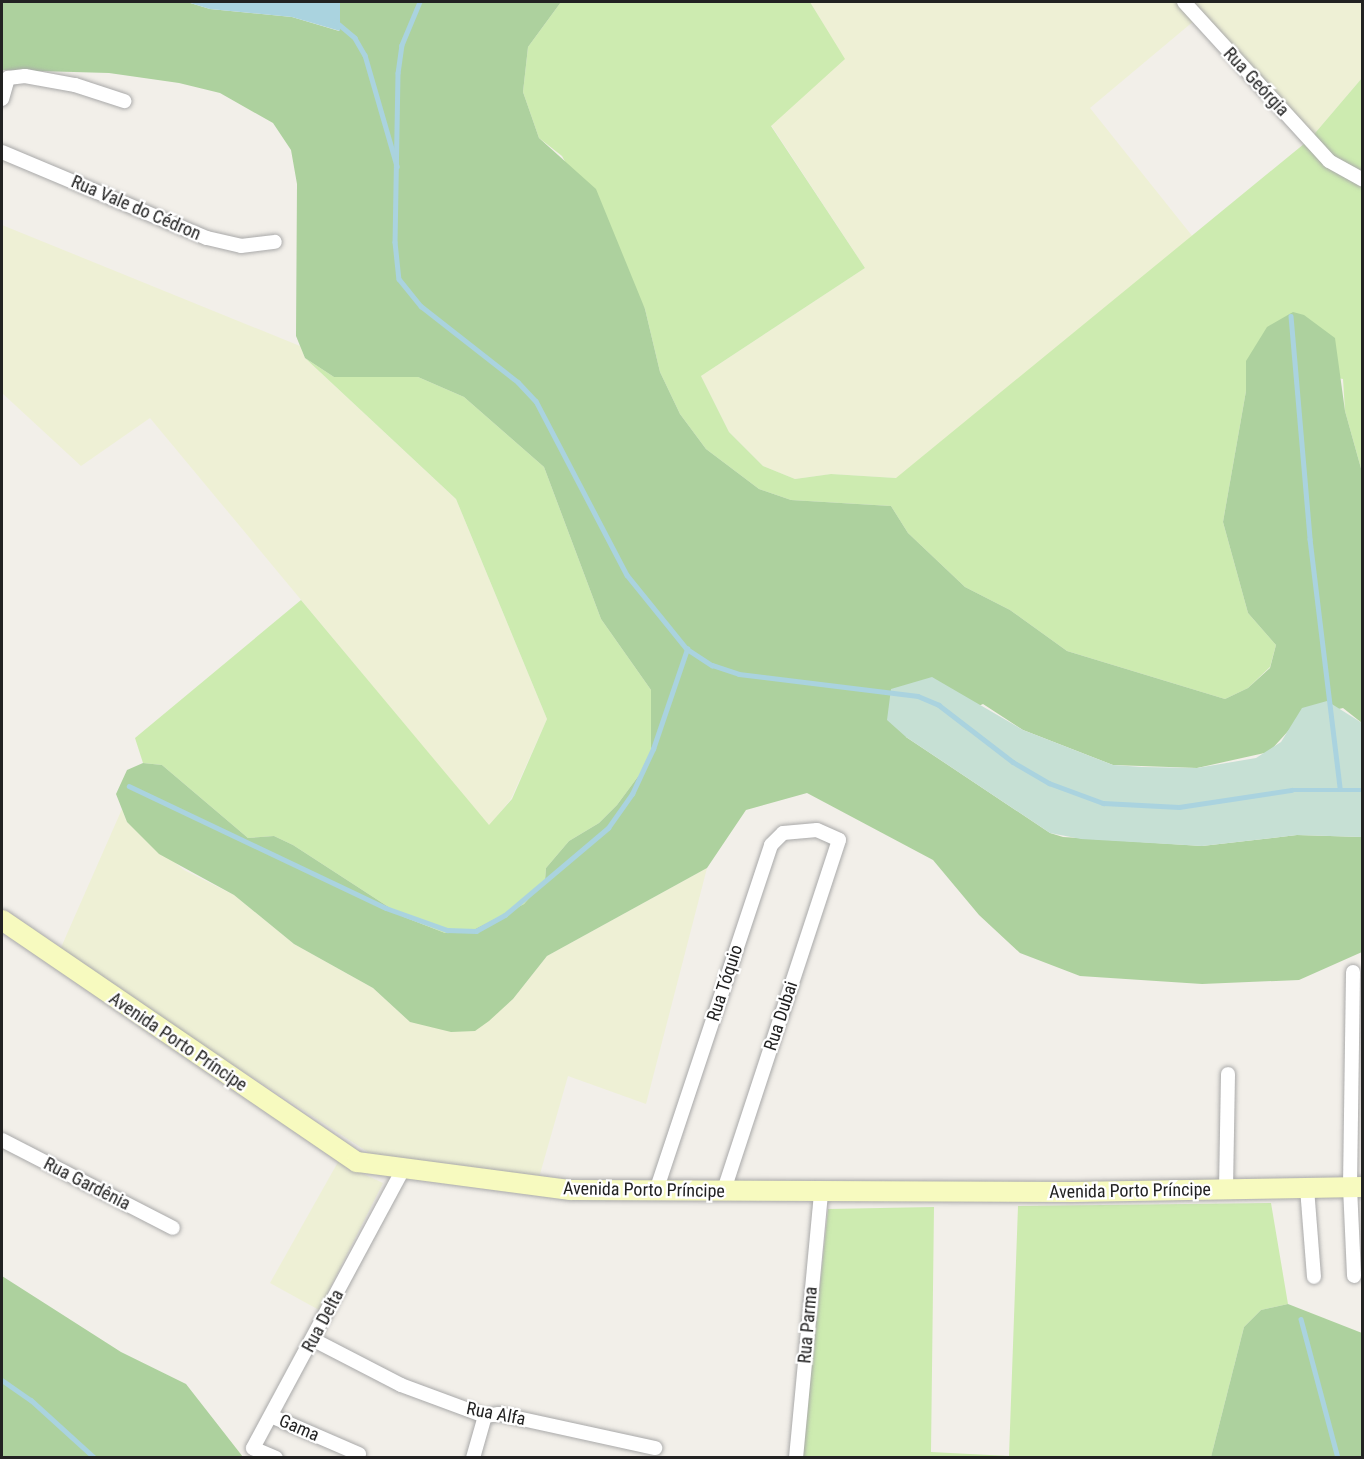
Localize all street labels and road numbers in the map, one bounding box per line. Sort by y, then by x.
street label: Rua Geórgia [1219,43,1293,121]
street label: Rua Vale do Cédron [68,171,204,245]
street label: Rua Tóquio [702,942,748,1024]
street label: Rua Dubai [760,979,802,1053]
street label: Avenida Porto Príncipe [105,988,251,1096]
street label: Rua Gardênia [40,1153,134,1215]
street label: Avenida Porto Príncipe [563,1178,725,1202]
street label: Avenida Porto Príncipe [1049,1179,1211,1203]
street label: Rua Delta [298,1286,348,1356]
street label: Rua Parma [794,1286,822,1364]
street label: Rua Alfa [465,1398,527,1430]
street label: Gama [276,1410,322,1446]

